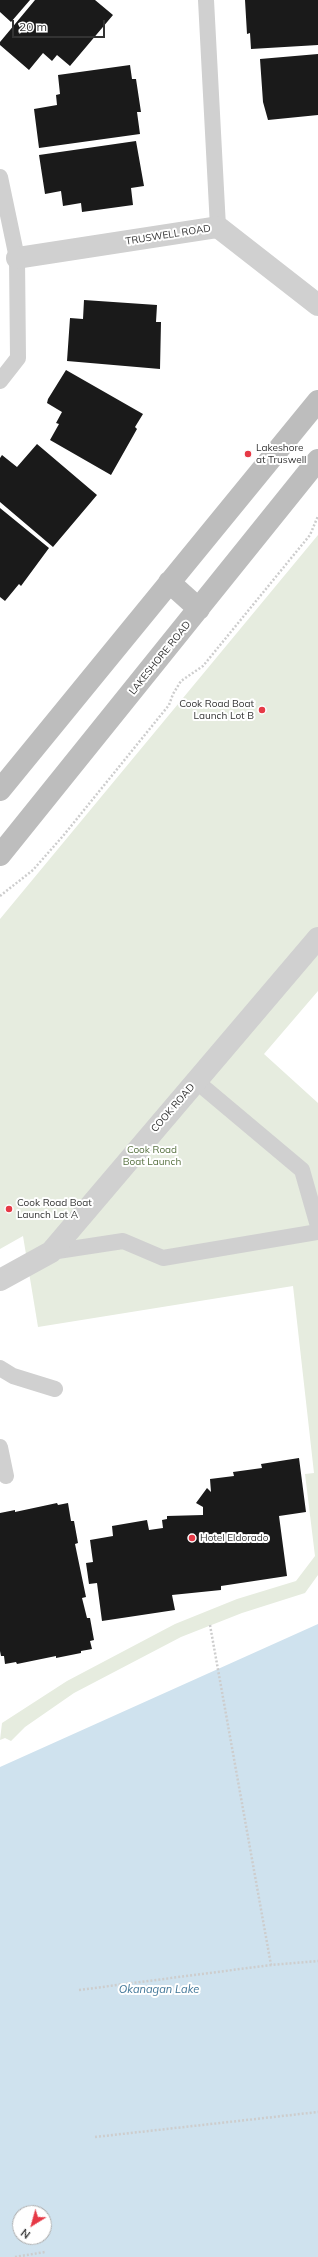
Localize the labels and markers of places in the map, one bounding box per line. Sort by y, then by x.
place label: Lakeshore at Truswell [256,442,306,466]
marker: Lakeshore at Truswell [243,449,253,459]
place label: Cook Road Boat Launch Lot B [179,698,254,722]
marker: Cook Road Boat Launch Lot B [257,705,267,715]
place label: Cook Road Boat Launch Lot A [17,1197,92,1220]
marker: Cook Road Boat Launch Lot A [4,1204,14,1214]
place label: Hotel Eldorado [200,1532,268,1544]
marker: Hotel Eldorado [187,1533,197,1543]

